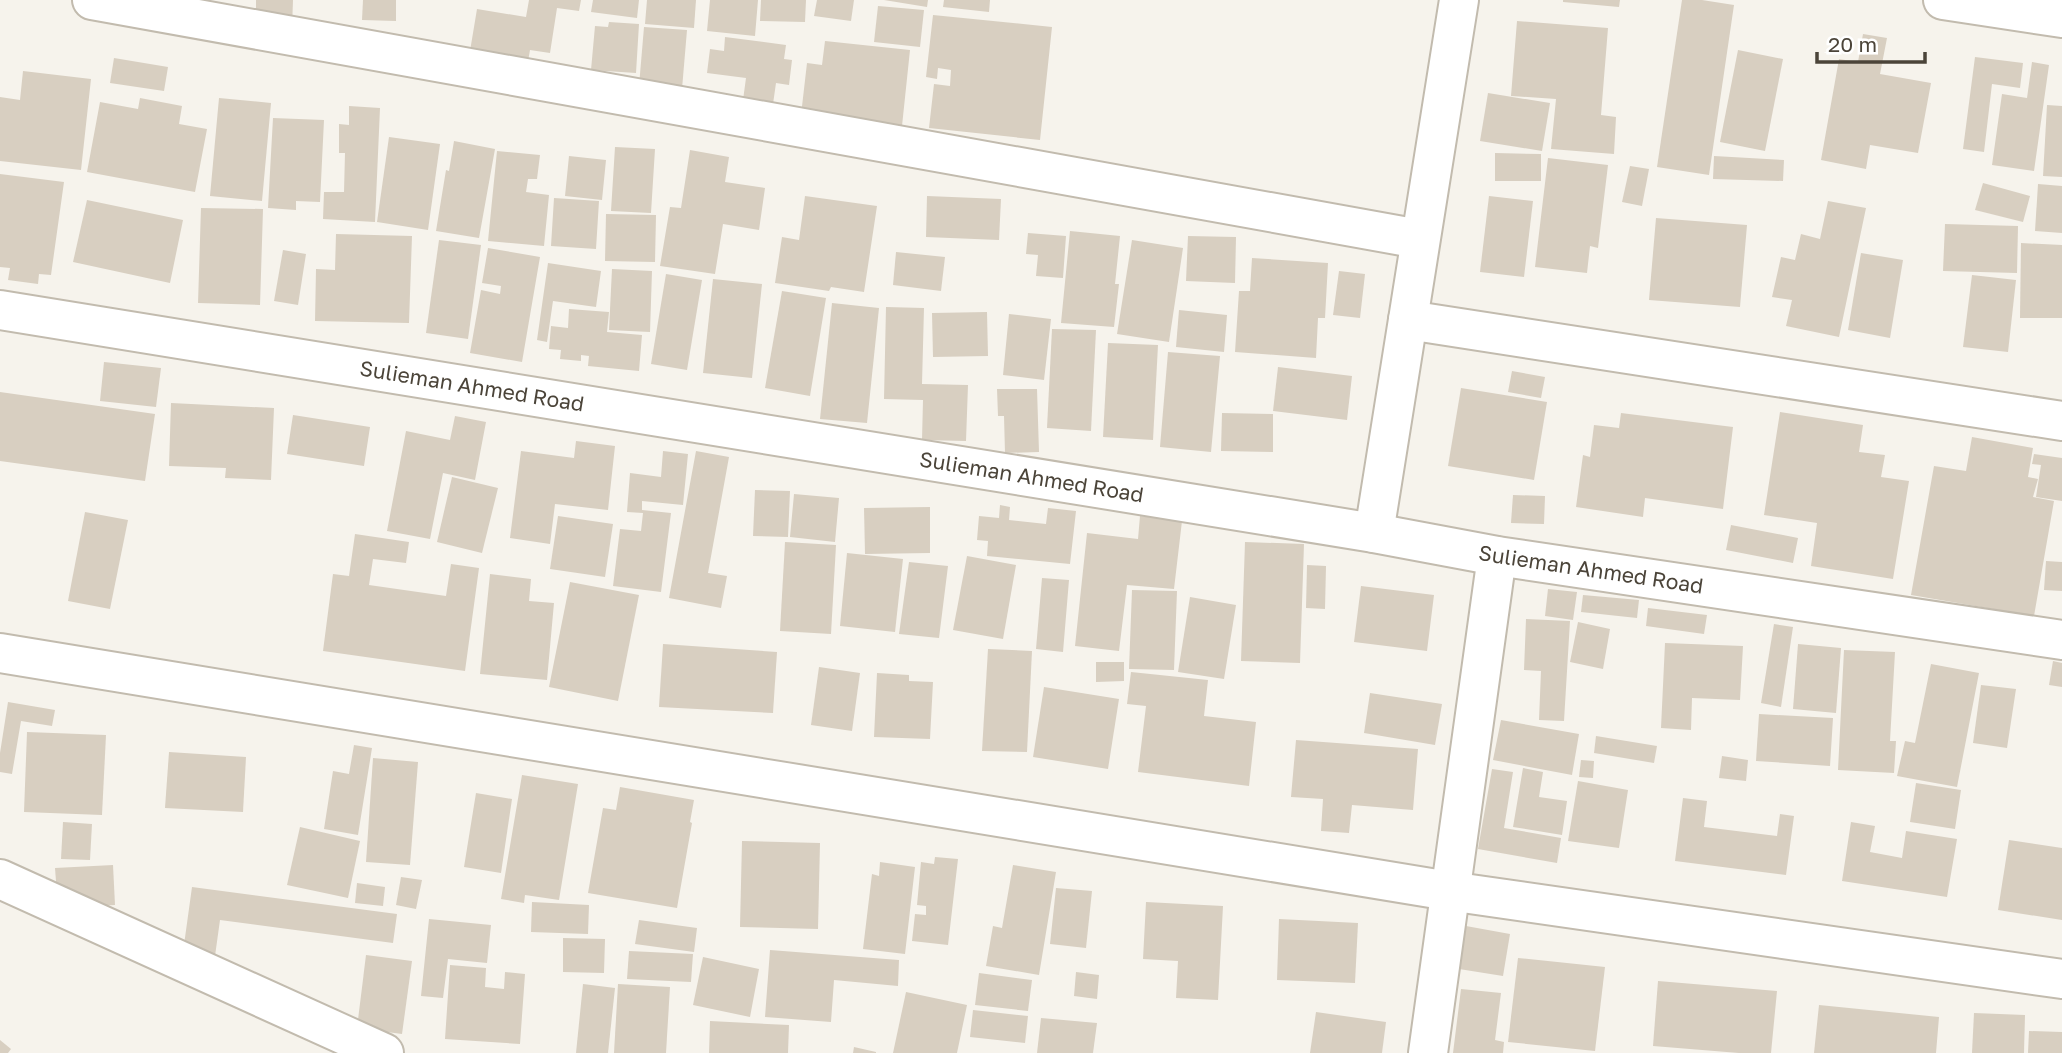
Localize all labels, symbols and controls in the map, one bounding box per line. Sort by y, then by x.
scale bar [1817,21,1926,65]
text: 20 m [1828,31,1877,57]
street label: Sulieman Ahmed Road [358,355,586,417]
street label: Sulieman Ahmed Road [918,445,1146,507]
street label: Sulieman Ahmed Road [1477,539,1705,599]

